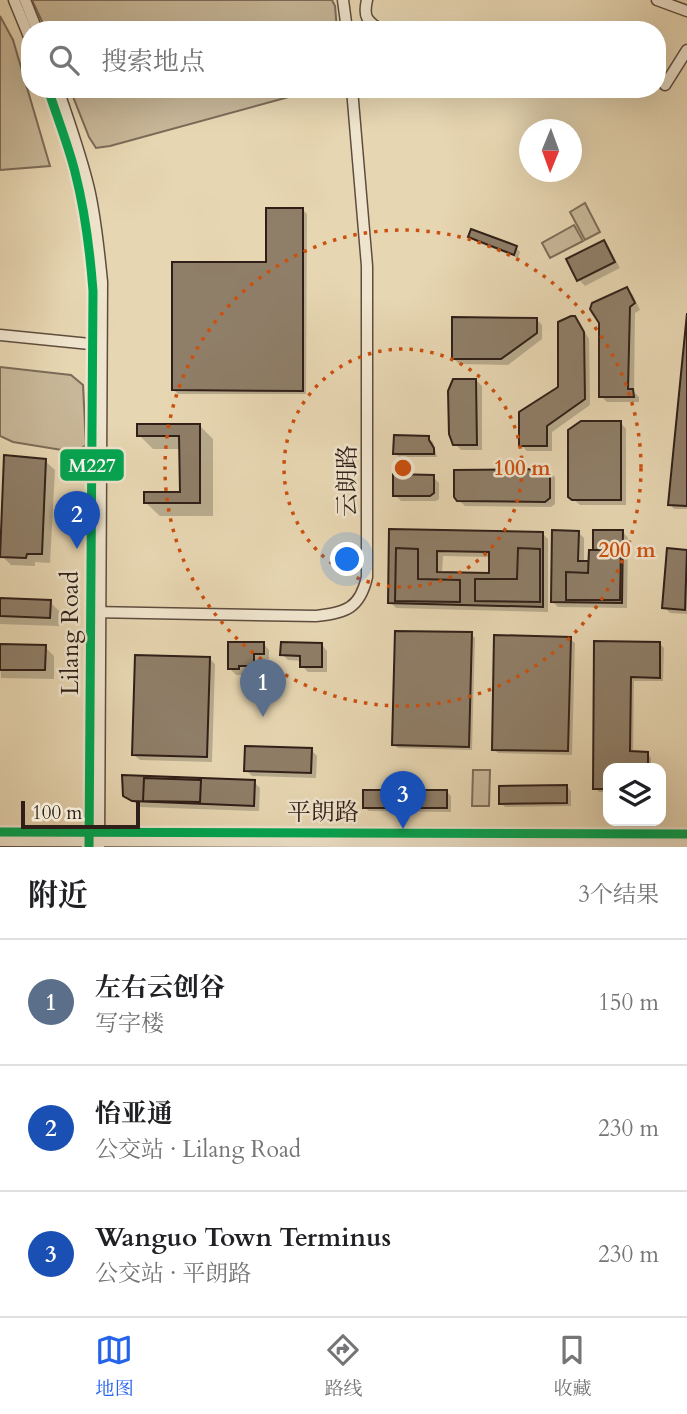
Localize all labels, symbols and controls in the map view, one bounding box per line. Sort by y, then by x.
search box [21,21,666,98]
icon: search [45,41,83,79]
text: 搜索地点 [101,44,205,79]
north arrow [519,119,582,182]
street label: 云朗路 [331,445,364,517]
line badge: M227 [59,448,125,482]
text: M227 [68,453,116,479]
text: 100 m [493,454,551,483]
centre of rings [391,456,415,480]
pin: 2 [54,491,100,549]
text: 200 m [598,536,656,565]
your location [330,542,364,576]
street label: Lilang Road [54,571,87,695]
pin: 1 [240,659,286,717]
map controls [603,763,666,826]
button: layers [603,763,666,826]
pin: 3 [380,771,426,829]
street label: 平朗路 [287,796,359,829]
scale bar [21,798,140,830]
text: 100 m [32,800,82,826]
text: 附近 [28,875,88,916]
text: 3个结果 [578,879,659,910]
text: 左右云创谷 [95,970,225,1005]
text: 1 [45,987,57,1018]
text: 150 m [598,987,659,1018]
text: 写字楼 [95,1008,164,1039]
text: 怡亚通 [95,1096,173,1131]
text: 2 [45,1113,57,1144]
text: 230 m [598,1113,659,1144]
text: 公交站 · Lilang Road [95,1134,301,1165]
text: Wanguo Town Terminus [95,1220,391,1255]
text: 3 [45,1239,57,1270]
text: 230 m [598,1239,659,1270]
text: 公交站 · 平朗路 [95,1258,251,1289]
tab: 地图 [95,1331,134,1402]
tab: 路线 [324,1331,363,1402]
tab: 收藏 [553,1331,592,1402]

